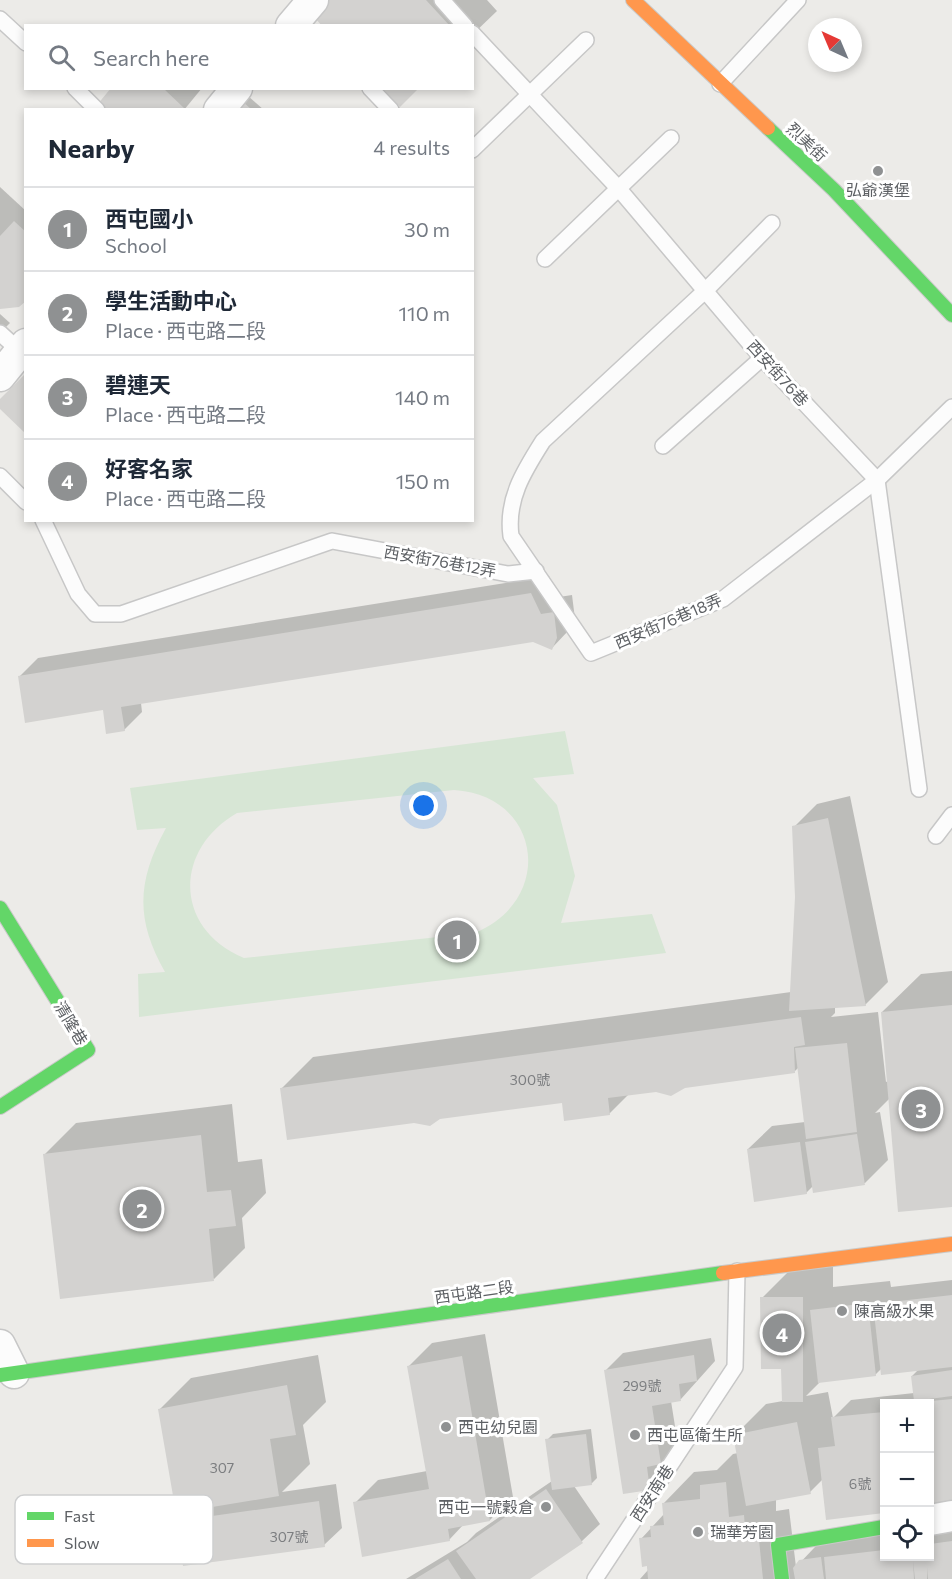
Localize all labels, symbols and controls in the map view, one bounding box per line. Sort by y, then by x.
north arrow [808,18,862,72]
search box [24,24,474,90]
icon: search [45,41,78,74]
text: Search here [93,44,209,71]
street label: 烈美街 [783,118,831,165]
text: Nearby [48,132,135,163]
text: 4 results [373,135,450,159]
marker: 弘爺漢堡 [871,164,885,178]
place label: 弘爺漢堡 [846,180,910,199]
text: 西屯國小 [105,205,193,232]
text: 1 [63,217,72,241]
text: 30 m [404,217,450,241]
text: School [105,233,167,257]
text: 學生活動中心 [105,287,237,314]
text: 2 [62,301,73,325]
text: 110 m [399,301,450,325]
text: Place · 西屯路二段 [105,318,266,342]
street label: 西安街76巷 [744,336,813,410]
text: 碧連天 [105,371,171,398]
text: 3 [62,385,73,409]
text: 140 m [395,385,450,409]
text: Place · 西屯路二段 [105,402,266,426]
text: 好客名家 [105,455,193,482]
text: 4 [61,469,74,493]
text: 150 m [396,469,450,493]
text: Place · 西屯路二段 [105,486,266,510]
street label: 西安街76巷12弄 [382,541,498,580]
street label: 西安街76巷18弄 [611,589,724,652]
your location [409,791,438,820]
pin: 1 [438,918,476,962]
street label: 清隆巷 [51,997,92,1048]
house number: 300號 [510,1071,550,1088]
pin: 3 [902,1086,940,1132]
pin: 2 [122,1186,162,1232]
street label: 西屯路二段 [433,1277,515,1306]
place label: 陳高級水果 [854,1301,934,1320]
marker: 陳高級水果 [835,1304,849,1318]
pin: 4 [762,1310,802,1356]
house number: 299號 [623,1377,661,1394]
map controls [880,1399,934,1561]
button: + [880,1399,934,1453]
place label: 西屯幼兒園 [458,1417,538,1436]
marker: 西屯幼兒園 [439,1420,453,1434]
place label: 西屯區衛生所 [647,1425,743,1444]
marker: 西屯區衛生所 [628,1428,642,1442]
button: − [880,1453,934,1507]
house number: 307 [210,1459,234,1476]
street label: 西安南巷 [626,1461,677,1525]
house number: 6號 [849,1475,871,1492]
legend [15,1495,213,1564]
place label: 西屯一號穀倉 [438,1497,534,1516]
marker: 西屯一號穀倉 [539,1500,553,1514]
text: Fast [64,1506,95,1525]
button: locate [880,1507,934,1561]
place label: 瑞華芳園 [710,1522,774,1541]
marker: 瑞華芳園 [691,1525,705,1539]
house number: 307號 [270,1528,308,1545]
text: Slow [64,1533,100,1552]

